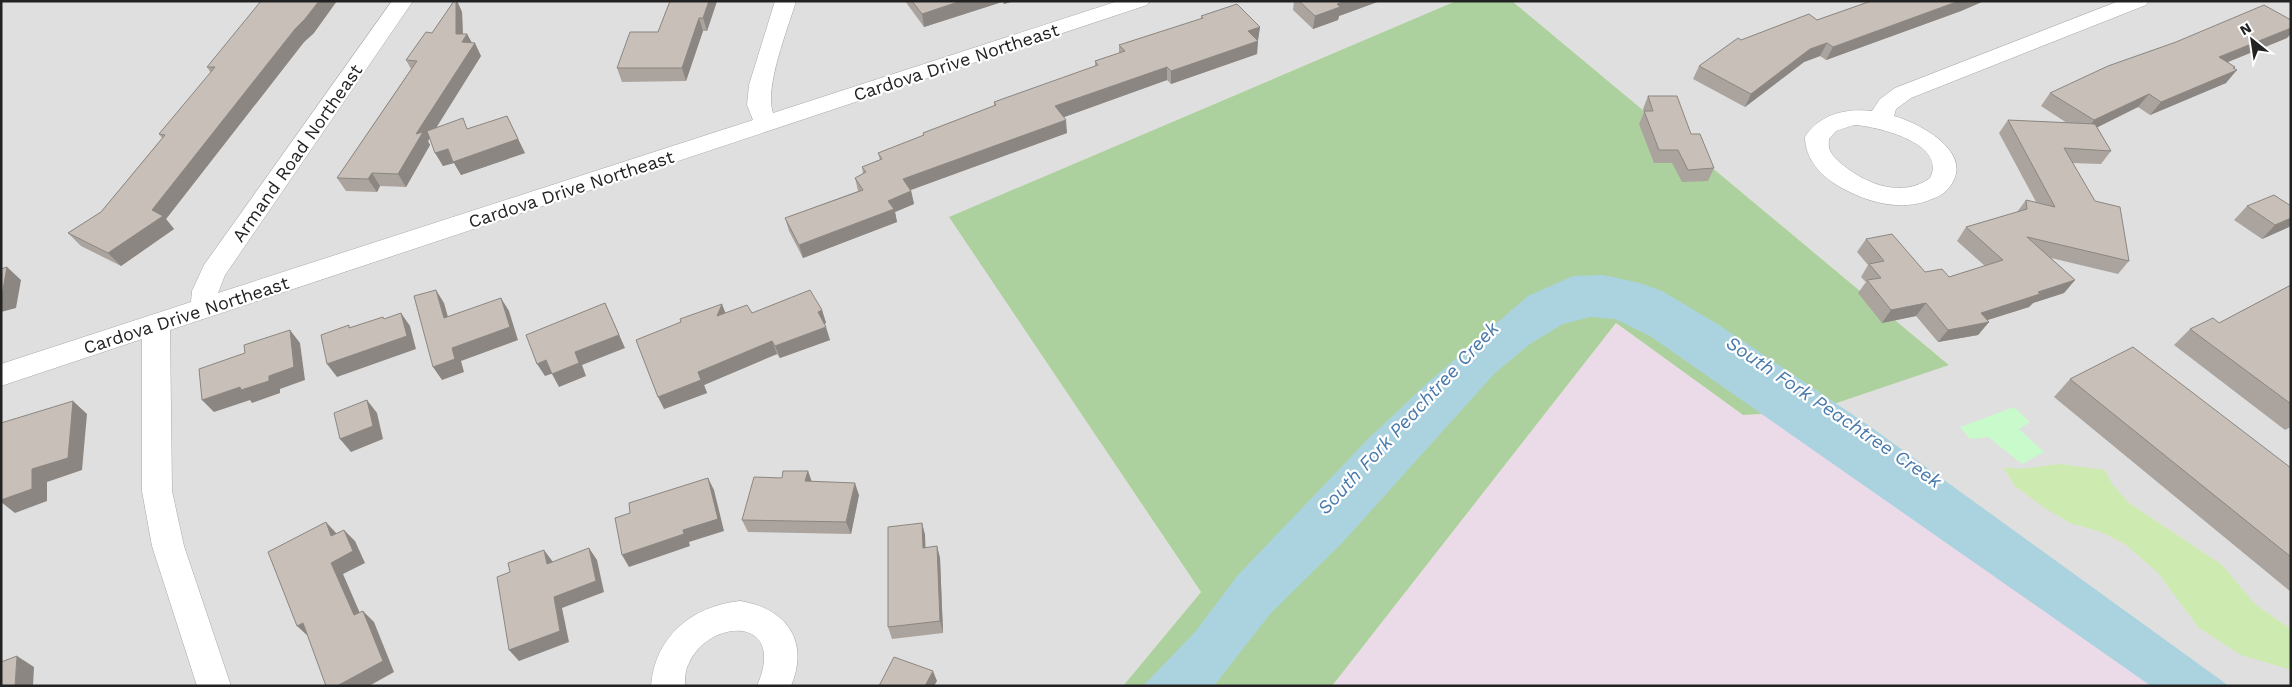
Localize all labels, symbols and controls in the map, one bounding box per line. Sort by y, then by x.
north arrow [2227,15,2277,65]
street label: Cardova Drive Northeast [851,19,1062,105]
text: N [2237,19,2254,38]
street label: Armand Road Northeast [228,60,367,246]
street label: Cardova Drive Northeast [466,146,677,232]
street label: Cardova Drive Northeast [81,272,292,358]
water label: South Fork Peachtree Creek [1313,316,1504,519]
water label: South Fork Peachtree Creek [1722,331,1947,493]

